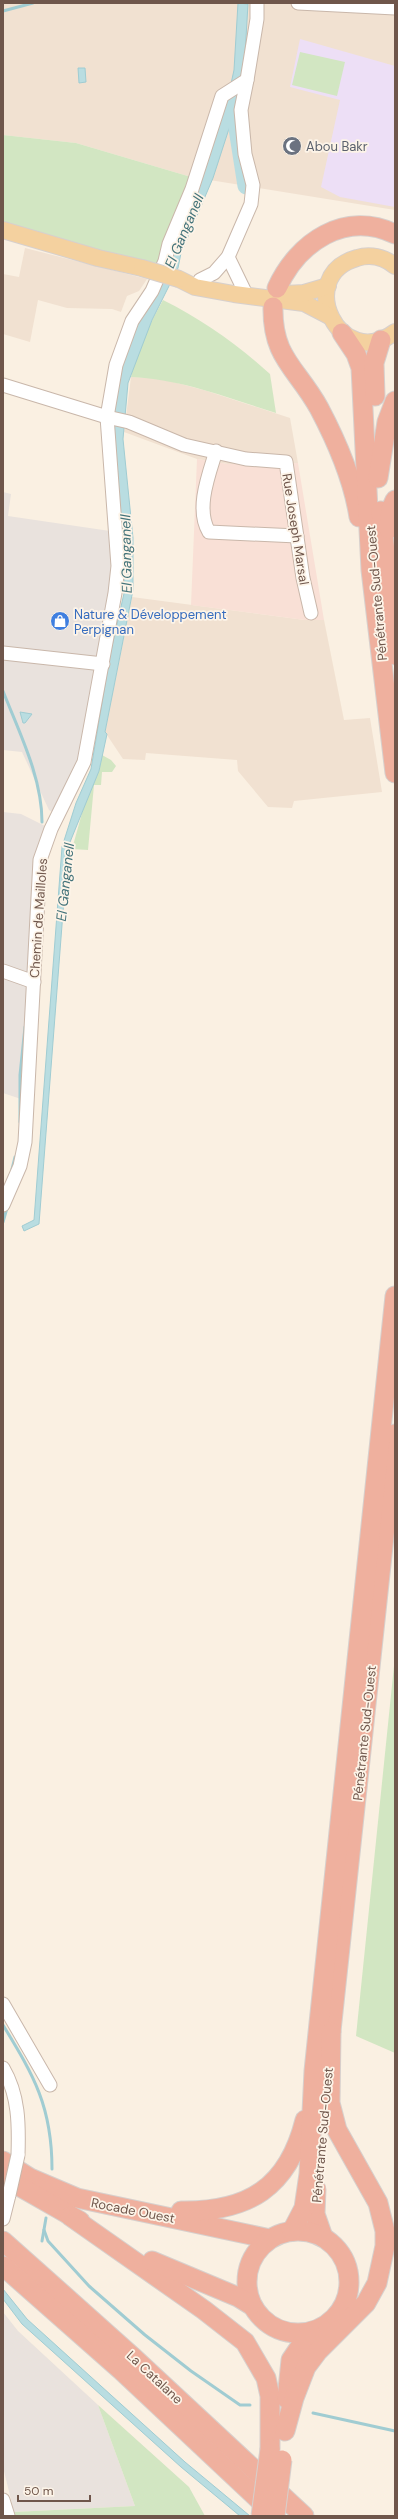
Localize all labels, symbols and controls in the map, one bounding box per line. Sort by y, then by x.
mosque icon: Abou Bakr [281,135,303,157]
place label: Abou Bakr [306,138,368,155]
water label: El Ganganell [160,190,208,271]
street label: Rue Joseph Marsal [278,472,313,586]
water label: El Ganganell [116,514,136,594]
street label: Pénétrante Sud-Ouest [362,525,391,661]
place label: Nature & Développement Perpignan [74,606,227,638]
shop icon: Nature & Développement Perpignan [49,610,71,632]
water label: El Ganganell [52,841,78,922]
street label: Chemin de Mailloles [26,857,51,979]
street label: Pénétrante Sud-Ouest [349,1665,380,1801]
street label: Pénétrante Sud-Ouest [308,2067,337,2203]
street label: Rocade Ouest [90,2194,176,2227]
street label: La Catalane [123,2347,186,2408]
scale bar [18,2477,90,2503]
text: 50 m [24,2483,53,2499]

